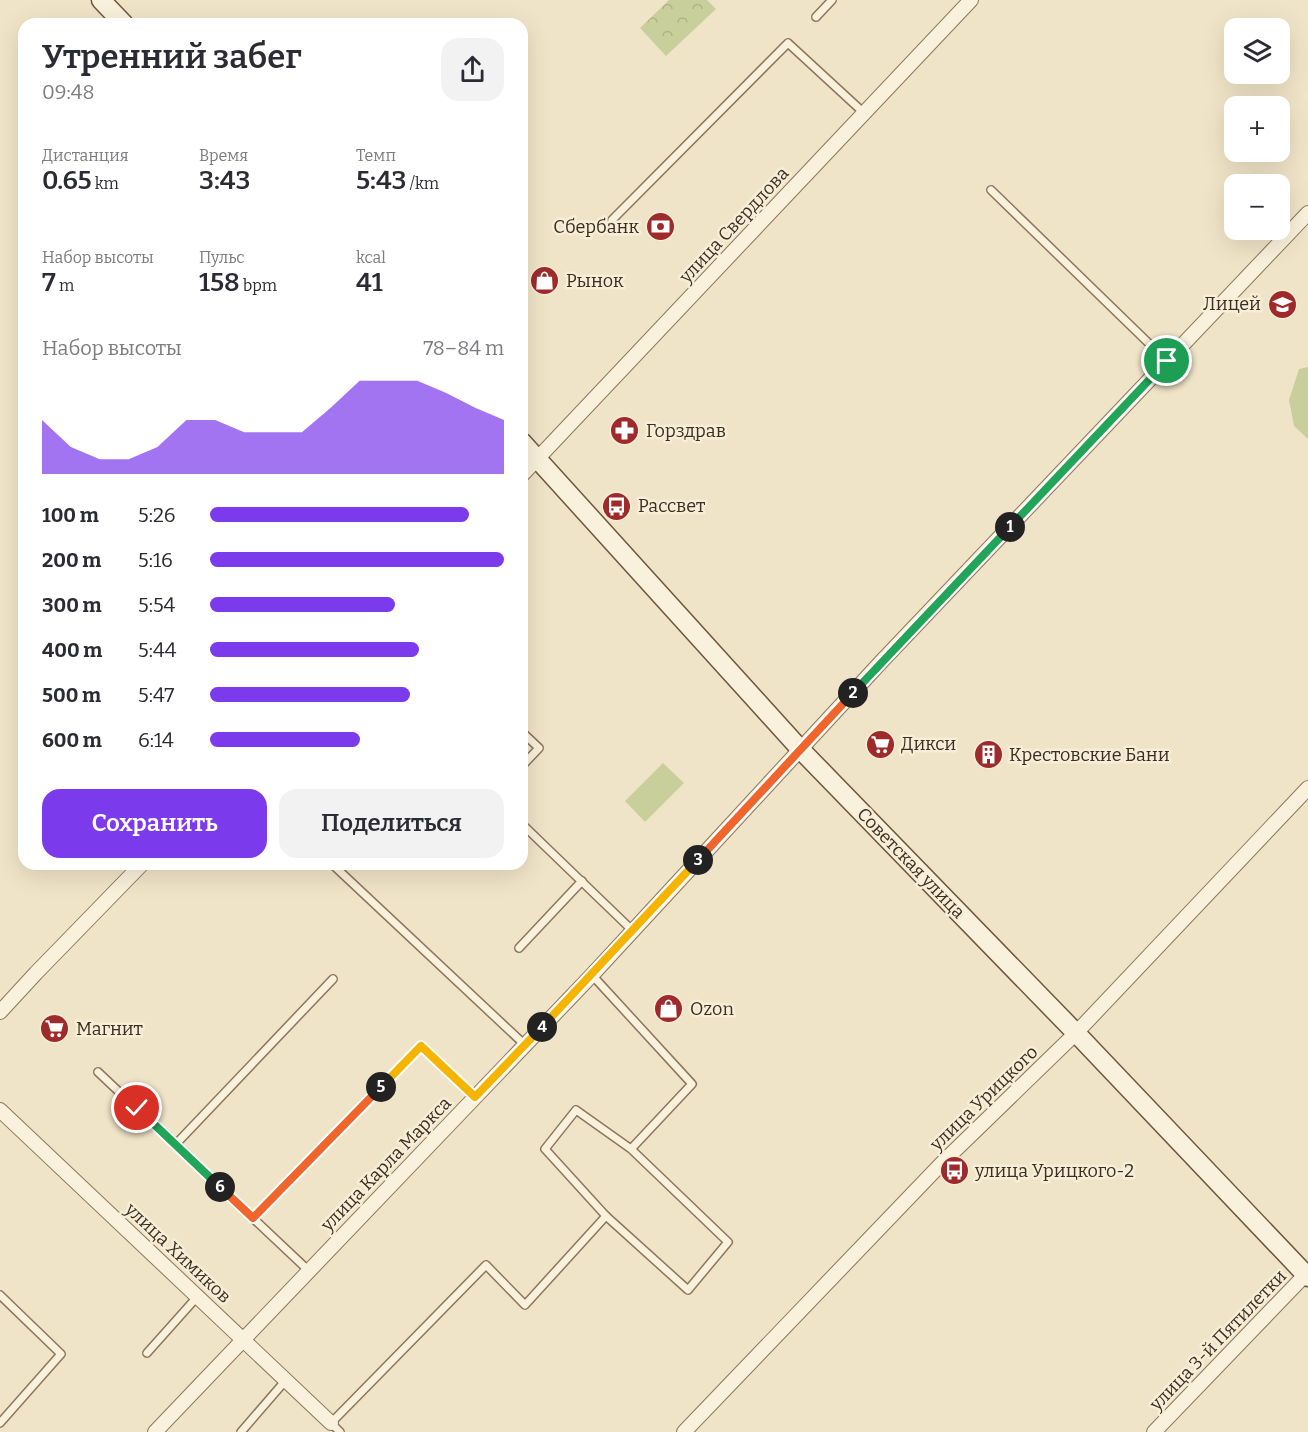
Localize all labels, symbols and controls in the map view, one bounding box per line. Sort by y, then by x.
map controls [1224,18,1290,240]
button: layers [1224,18,1290,84]
text: Утренний забег [42,37,302,77]
button: share [441,38,504,101]
text: 09:48 [42,80,94,104]
button: + [1224,96,1290,162]
text: Дистанция [42,146,129,165]
text: Время [199,146,248,165]
text: Темп [356,146,396,165]
street label: улица Свердлова [674,162,793,288]
text: 0.65 [42,165,92,196]
text: 3:43 [199,165,250,196]
text: 5:43 [356,165,407,196]
text: km [92,174,119,193]
text: /km [407,174,439,193]
button: − [1224,174,1290,240]
bank icon: Сбербанк [644,211,676,243]
place label: Сбербанк [553,216,639,238]
text: Набор высоты [42,248,154,267]
text: Пульс [199,248,245,267]
text: kcal [356,248,386,267]
shop icon: Рынок [529,265,561,297]
text: 7 [42,267,56,298]
text: 158 [199,267,240,298]
text: 41 [356,267,383,298]
place label: Рынок [566,270,624,292]
text: m [56,276,74,295]
text: bpm [240,276,277,295]
school or university icon: Лицей [1266,288,1298,320]
place label: Лицей [1203,293,1261,315]
pin [1141,335,1192,386]
text: Набор высоты [42,336,182,360]
text: 78–84 m [423,336,504,360]
icon: arrive [1150,344,1183,377]
pharmacy icon: Горздрав [609,415,641,447]
place label: Горздрав [646,420,726,442]
bus stop icon: Рассвет [601,490,633,522]
place label: Рассвет [638,495,705,517]
text: 100 m [42,503,99,527]
text: 5:26 [138,503,176,527]
pin: 1 [995,512,1025,542]
text: 1 [1007,517,1013,536]
text: 200 m [42,548,101,572]
text: 5:16 [138,548,173,572]
text: 300 m [42,593,102,617]
text: 5:54 [138,593,175,617]
text: 400 m [42,638,102,662]
text: 5:44 [138,638,176,662]
pin: 2 [838,678,868,708]
text: 500 m [42,683,101,707]
text: 5:47 [138,683,174,707]
text: 2 [848,683,858,702]
text: 600 m [42,728,102,752]
text: 6:14 [138,728,174,752]
supermarket icon: Дикси [864,728,896,760]
place label: Дикси [901,733,956,755]
building icon: Крестовские Бани [972,739,1004,771]
place label: Крестовские Бани [1009,744,1170,766]
button: Сохранить [42,789,267,858]
button: Поделиться [279,789,504,858]
street label: Советская улица [852,803,970,923]
pin: 3 [683,845,713,875]
text: 3 [693,850,703,869]
shop icon: Ozon [653,993,685,1025]
place label: Ozon [690,998,734,1020]
pin: 4 [527,1012,557,1042]
supermarket icon: Магнит [39,1013,71,1045]
text: 4 [537,1017,547,1036]
place label: Магнит [76,1018,143,1040]
street label: улица Урицкого [925,1041,1042,1156]
pin: 5 [366,1072,396,1102]
text: 5 [377,1077,385,1096]
pin [111,1082,162,1133]
icon: check [120,1091,153,1124]
street label: улица Карла Маркса [316,1092,456,1236]
bus stop icon: улица Урицкого-2 [938,1155,970,1187]
place label: улица Урицкого-2 [974,1160,1134,1182]
pin: 6 [205,1172,235,1202]
text: 6 [215,1177,225,1196]
street label: улица Химиков [120,1198,235,1308]
street label: улица 3-й Пятилетки [1144,1265,1291,1416]

